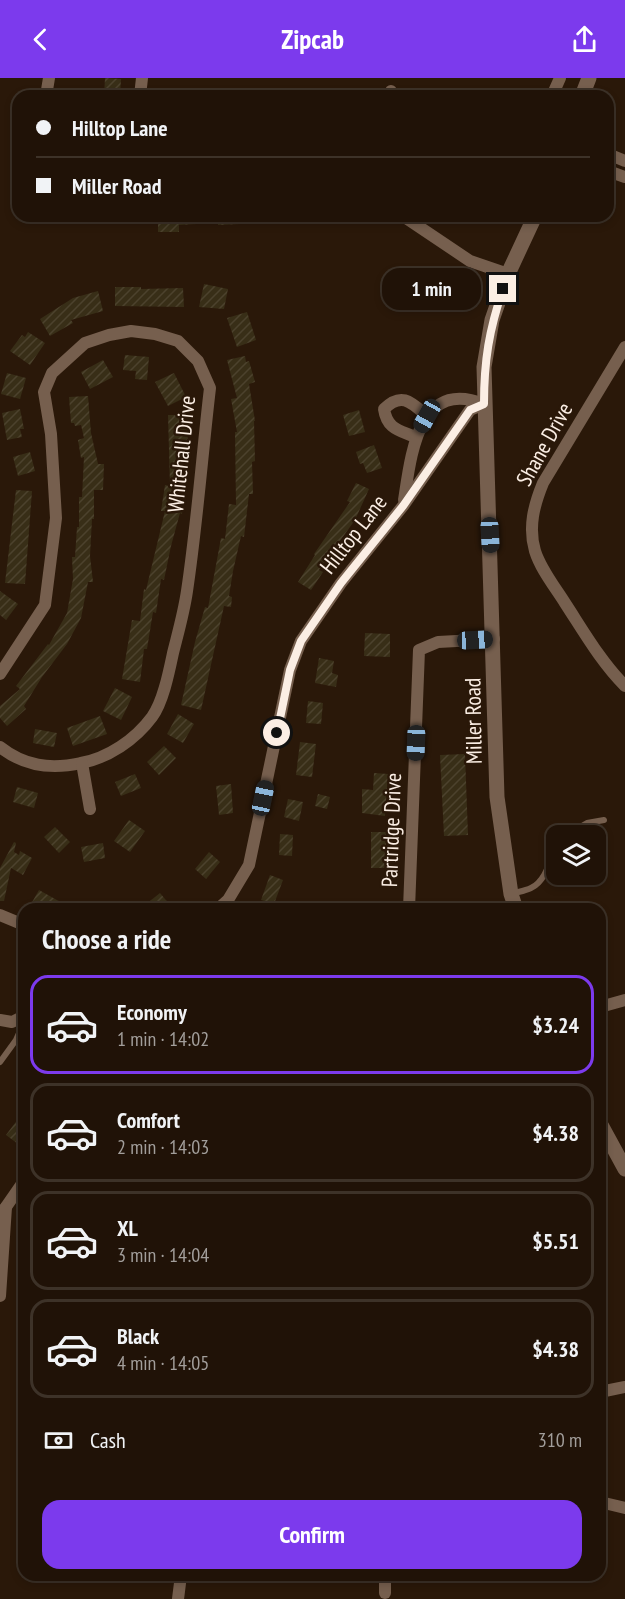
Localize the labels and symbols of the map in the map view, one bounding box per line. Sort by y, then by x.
callout: 1 min [383,268,482,310]
route end [489,275,516,302]
street label: Whitehall Drive [161,394,201,514]
car [410,396,444,436]
street label: Shane Drive [510,397,578,491]
street label: Hilltop Lane [313,489,393,579]
car [480,517,500,553]
car [457,630,493,650]
street label: Miller Road [458,678,488,764]
route start [263,719,290,746]
car [406,725,426,761]
street label: Partridge Drive [375,772,407,888]
car [250,779,276,817]

